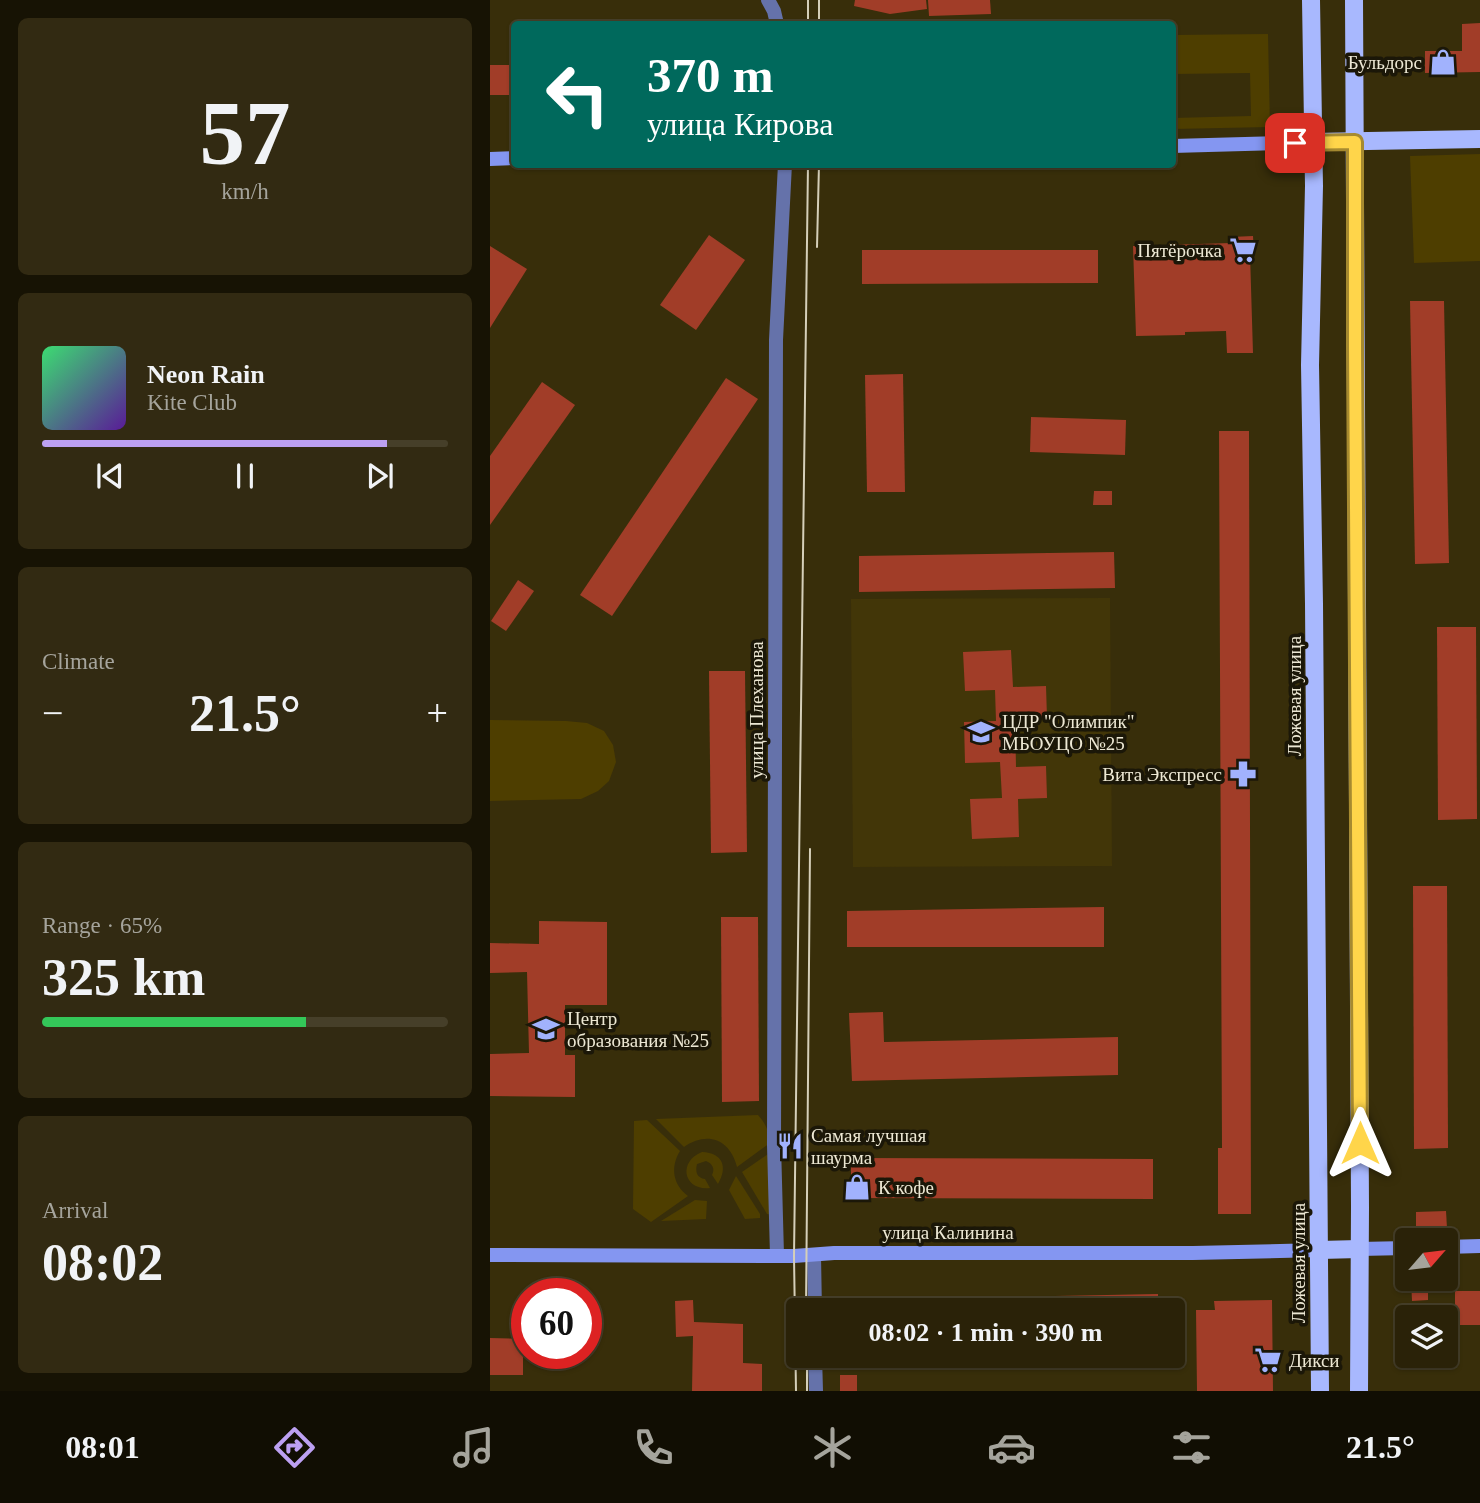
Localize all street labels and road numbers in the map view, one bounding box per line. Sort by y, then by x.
street label: Ложевая улица [1284,635,1305,756]
street label: улица Плеханова [746,641,767,779]
street label: Ложевая улица [1288,1202,1309,1323]
street label: улица Калинина [882,1222,1014,1243]

